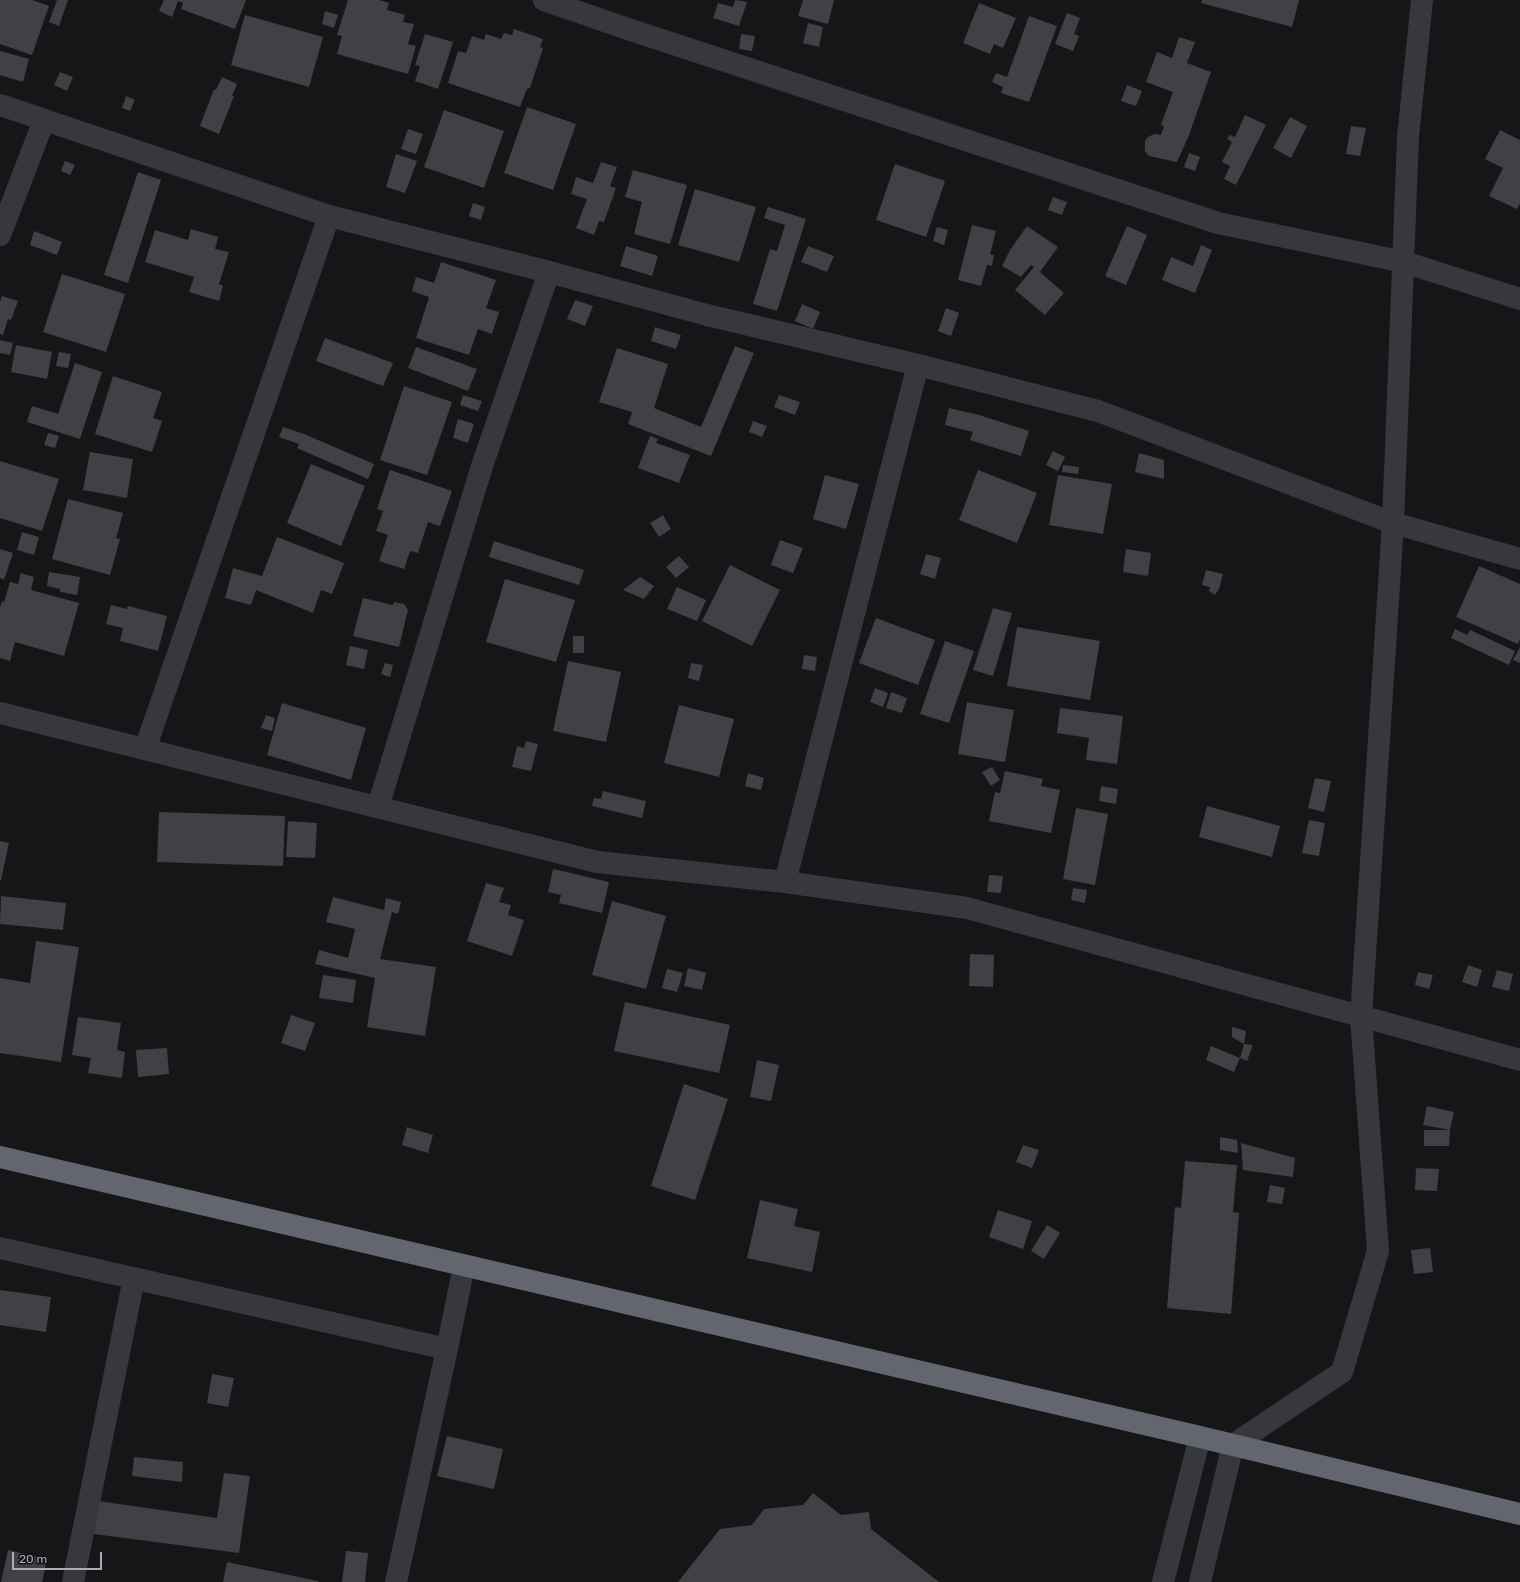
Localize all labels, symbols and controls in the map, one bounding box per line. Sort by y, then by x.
scale bar [14,1544,104,1570]
text: 20 m [19,1552,47,1566]

